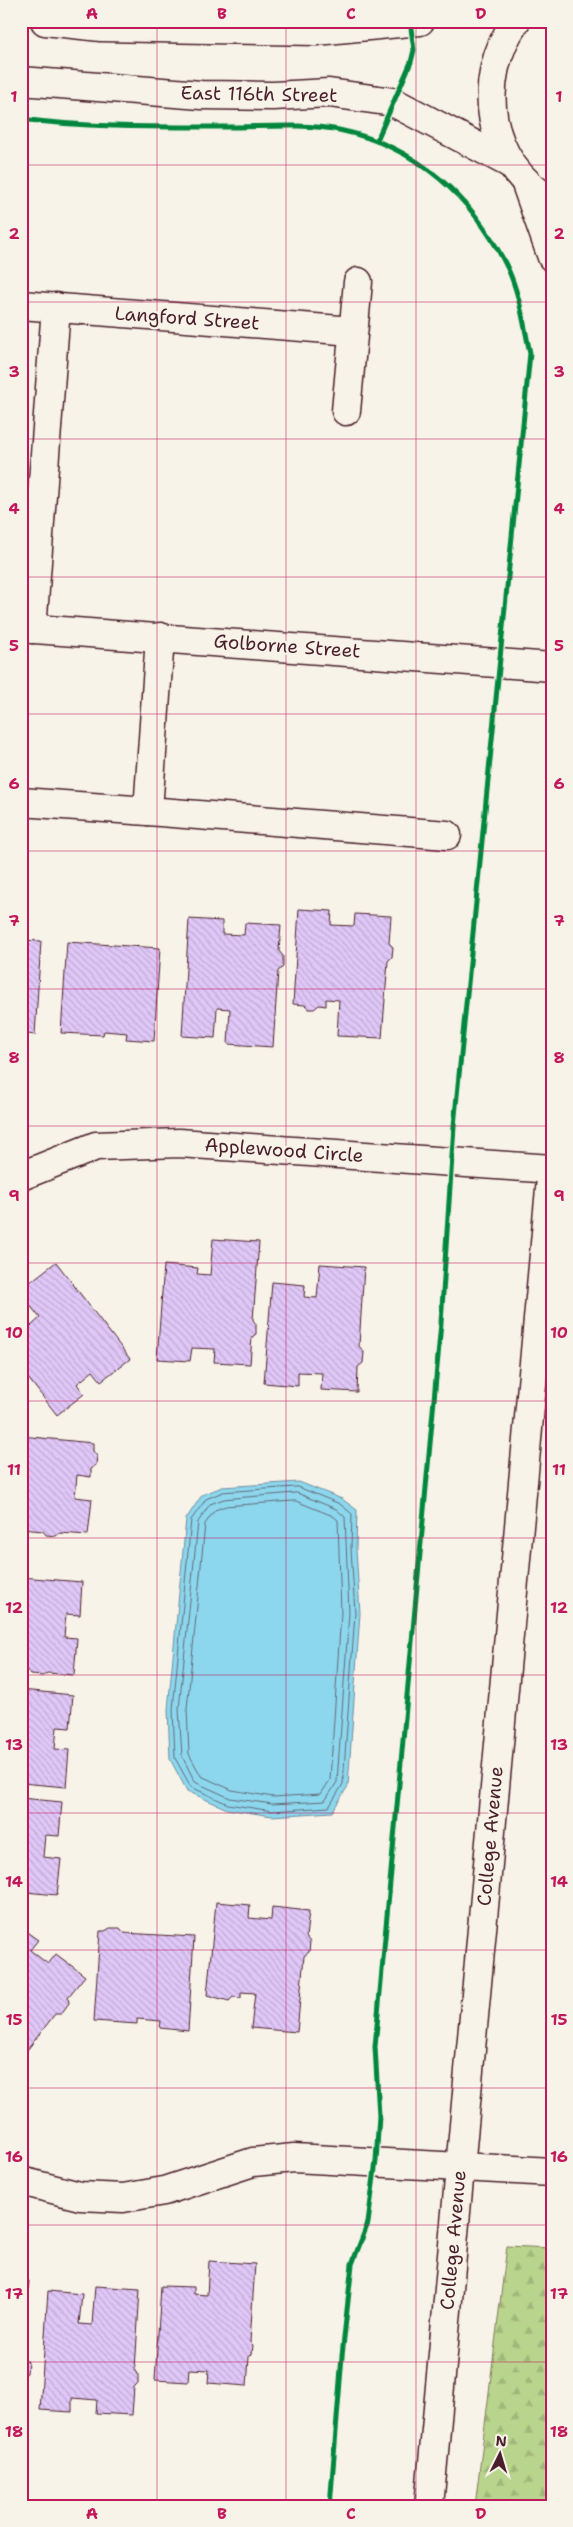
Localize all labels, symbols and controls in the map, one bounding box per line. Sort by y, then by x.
text: A [86,3,98,24]
text: B [217,3,227,24]
text: C [346,3,356,24]
text: D [475,3,487,24]
street label: East 116th Street [180,80,338,108]
text: 1 [10,86,18,107]
text: 1 [555,86,563,107]
text: 2 [8,223,20,244]
text: 2 [553,223,565,244]
street label: Langford Street [114,300,260,336]
text: 3 [8,361,20,382]
text: 3 [553,361,565,382]
text: 4 [8,498,20,519]
text: 4 [553,498,565,519]
street label: Golborne Street [213,628,361,664]
text: 5 [9,635,19,656]
text: 5 [554,635,564,656]
text: 6 [8,773,20,794]
text: 6 [553,773,565,794]
text: 7 [8,910,20,931]
text: 7 [553,910,565,931]
text: 8 [8,1047,20,1068]
text: 8 [553,1047,565,1068]
street label: Applewood Circle [204,1132,364,1168]
text: 9 [8,1185,20,1206]
text: 9 [553,1185,565,1206]
text: 10 [5,1322,23,1343]
text: 10 [550,1322,568,1343]
text: 11 [7,1459,21,1480]
text: 11 [552,1459,566,1480]
text: 12 [5,1597,23,1618]
text: 12 [550,1597,568,1618]
text: 13 [5,1734,23,1755]
text: 13 [550,1734,568,1755]
street label: College Avenue [471,1765,509,1907]
text: 14 [5,1871,23,1892]
text: 14 [550,1871,568,1892]
text: 15 [5,2009,23,2030]
text: 15 [550,2009,568,2030]
text: 16 [5,2146,23,2167]
text: 16 [550,2146,568,2167]
street label: College Avenue [434,2169,472,2311]
text: 17 [5,2283,23,2304]
text: 17 [550,2283,568,2304]
text: 18 [5,2421,23,2442]
text: 18 [550,2421,568,2442]
north arrow [476,2430,526,2480]
text: N [495,2432,507,2450]
text: A [86,2503,98,2524]
text: B [217,2503,227,2524]
text: C [346,2503,356,2524]
text: D [475,2503,487,2524]

